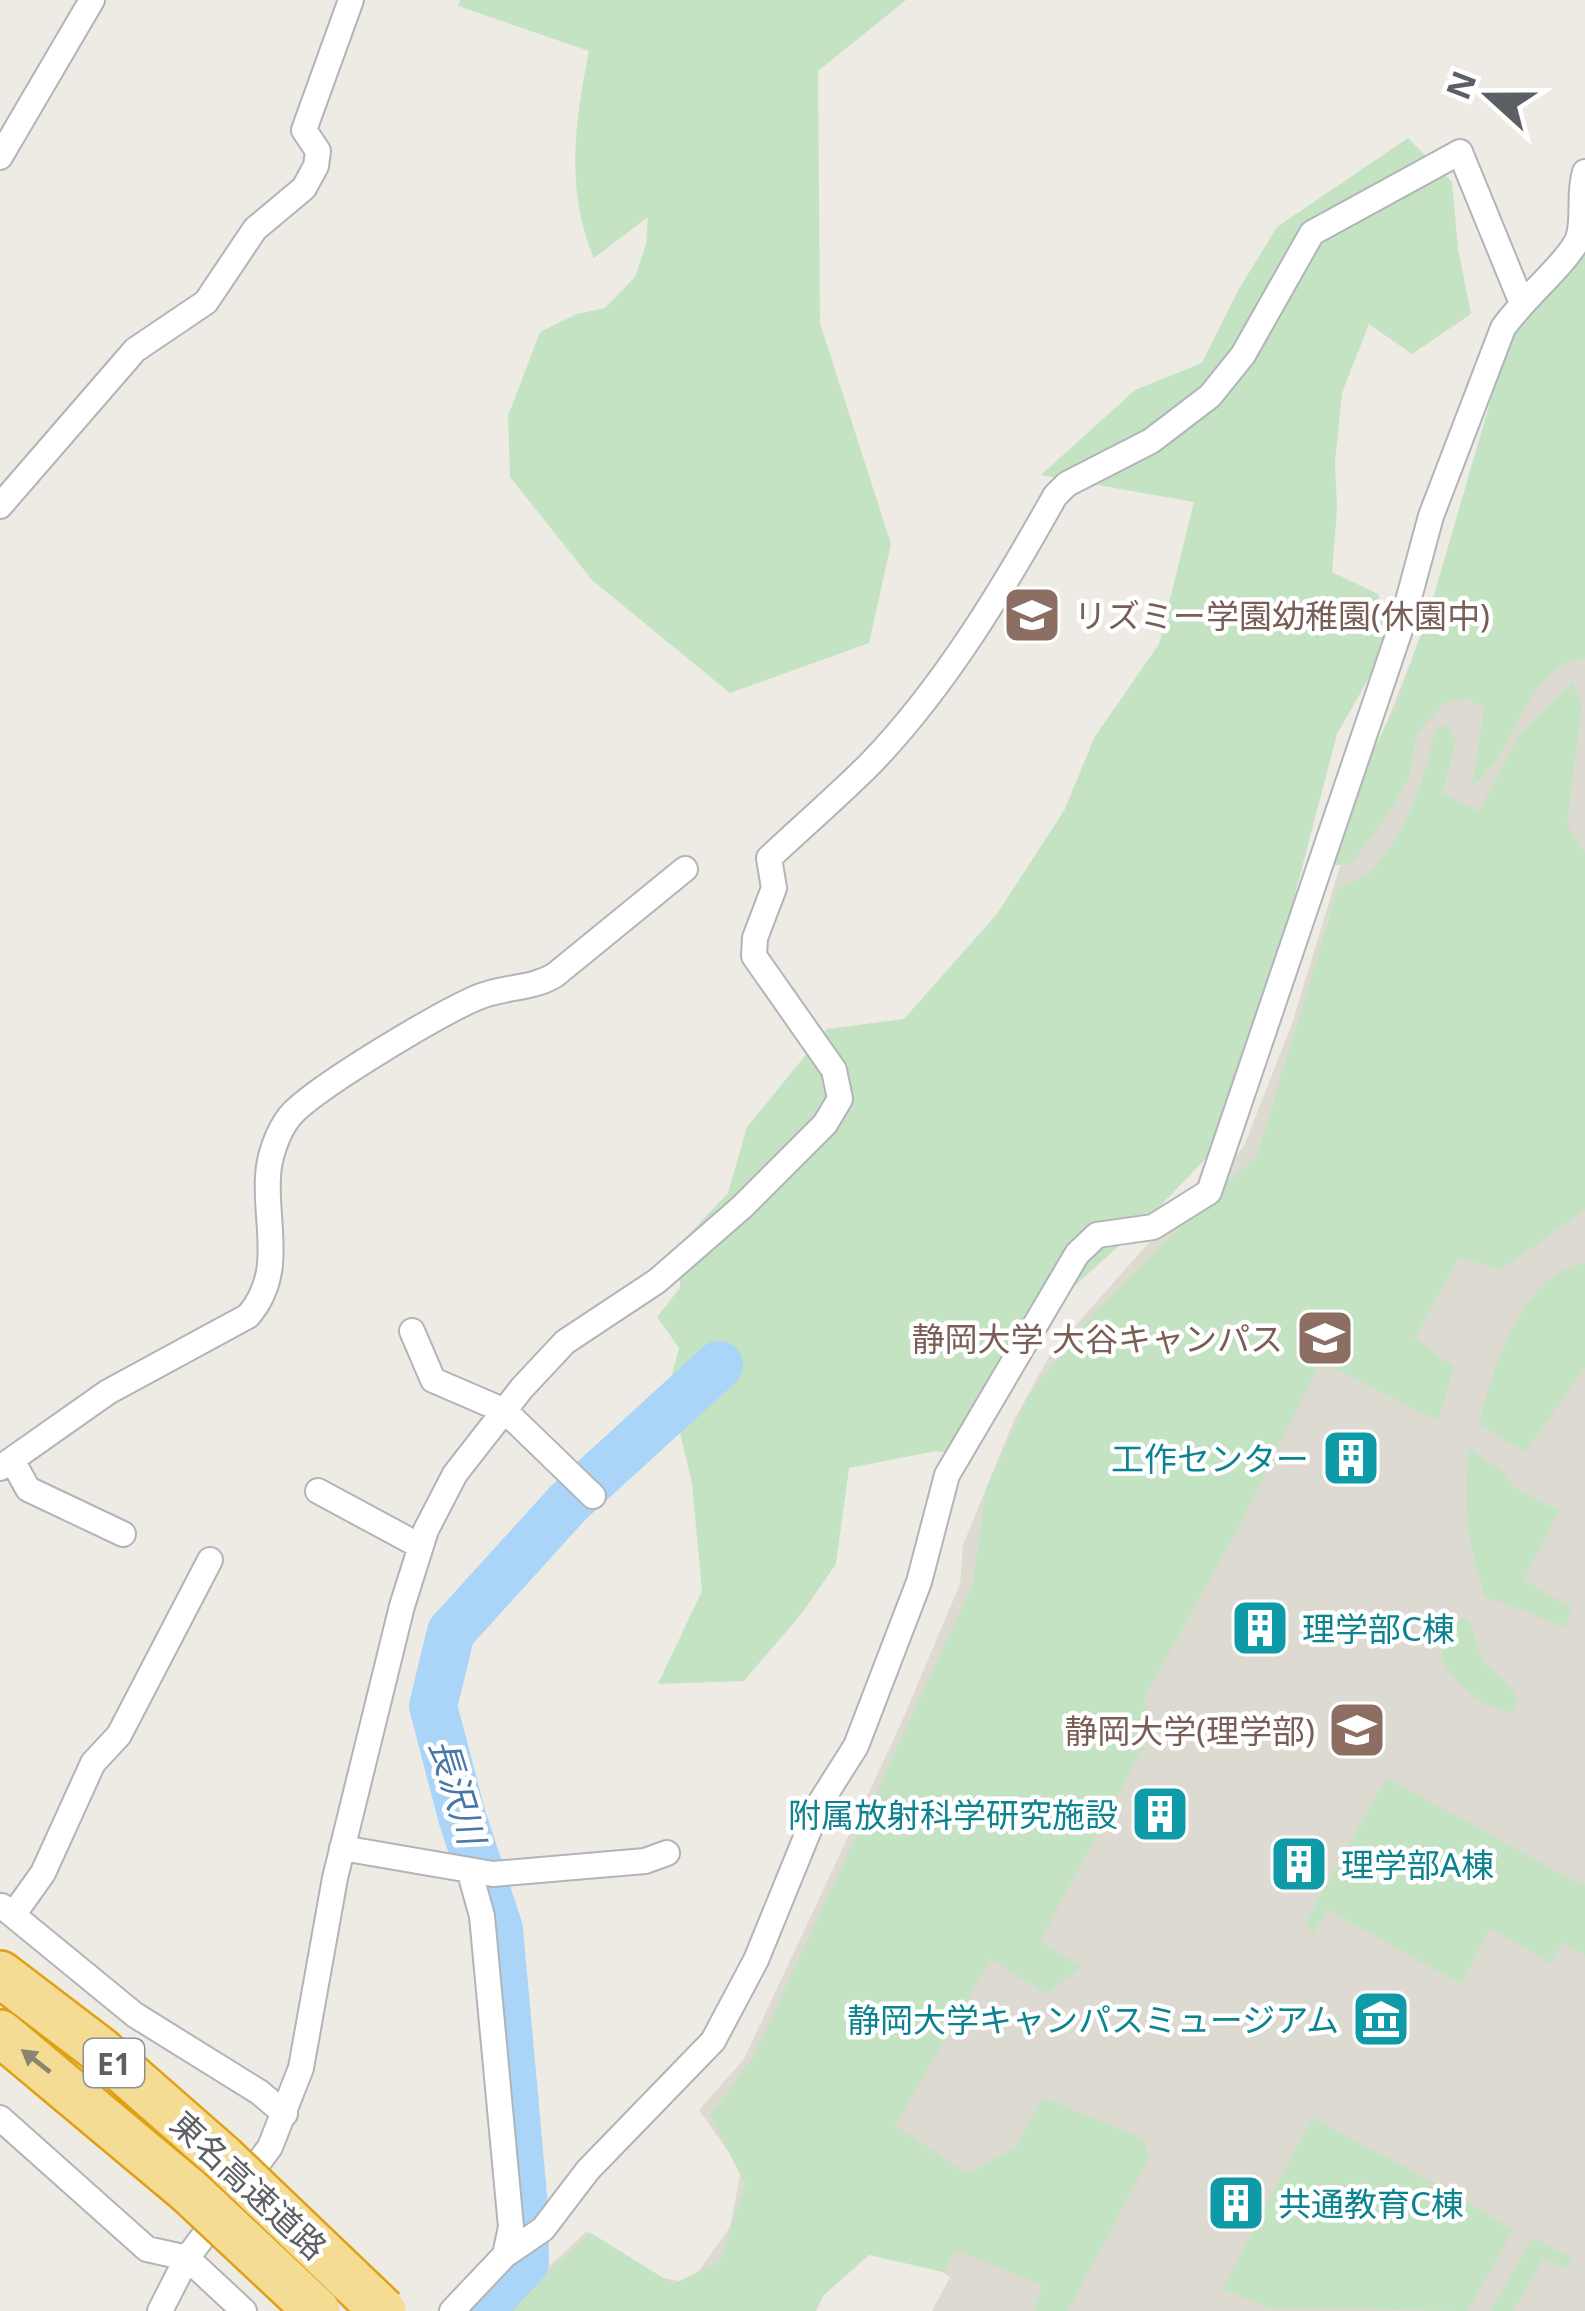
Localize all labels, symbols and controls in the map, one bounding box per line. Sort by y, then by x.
north arrow [1429,36,1549,156]
text: N [1435,64,1486,106]
school or university icon: リズミー学園幼稚園(休園中) [1001,584,1063,646]
place label: リズミー学園幼稚園(休園中) [1074,593,1490,638]
school or university icon: 静岡大学 大谷キャンパス [1294,1307,1356,1369]
place label: 静岡大学 大谷キャンパス [911,1316,1283,1361]
building icon: 工作センター [1320,1427,1382,1489]
place label: 工作センター [1111,1436,1309,1481]
building icon: 理学部C棟 [1229,1597,1291,1659]
place label: 理学部C棟 [1302,1606,1455,1651]
school or university icon: 静岡大学(理学部) [1326,1699,1388,1761]
place label: 静岡大学(理学部) [1064,1708,1315,1753]
water label: 長沢川 [419,1732,498,1854]
building icon: 附属放射科学研究施設 [1129,1783,1191,1845]
place label: 附属放射科学研究施設 [788,1792,1118,1837]
building icon: 理学部A棟 [1268,1833,1330,1895]
place label: 理学部A棟 [1341,1842,1494,1887]
museum icon: 静岡大学キャンパスミュージアム [1350,1988,1412,2050]
place label: 静岡大学キャンパスミュージアム [847,1997,1339,2042]
road number: E1 [84,2039,144,2087]
one-way arrow [21,2049,52,2074]
street label: 東名高速道路 [161,2101,337,2269]
building icon: 共通教育C棟 [1205,2172,1267,2234]
place label: 共通教育C棟 [1278,2181,1464,2226]

